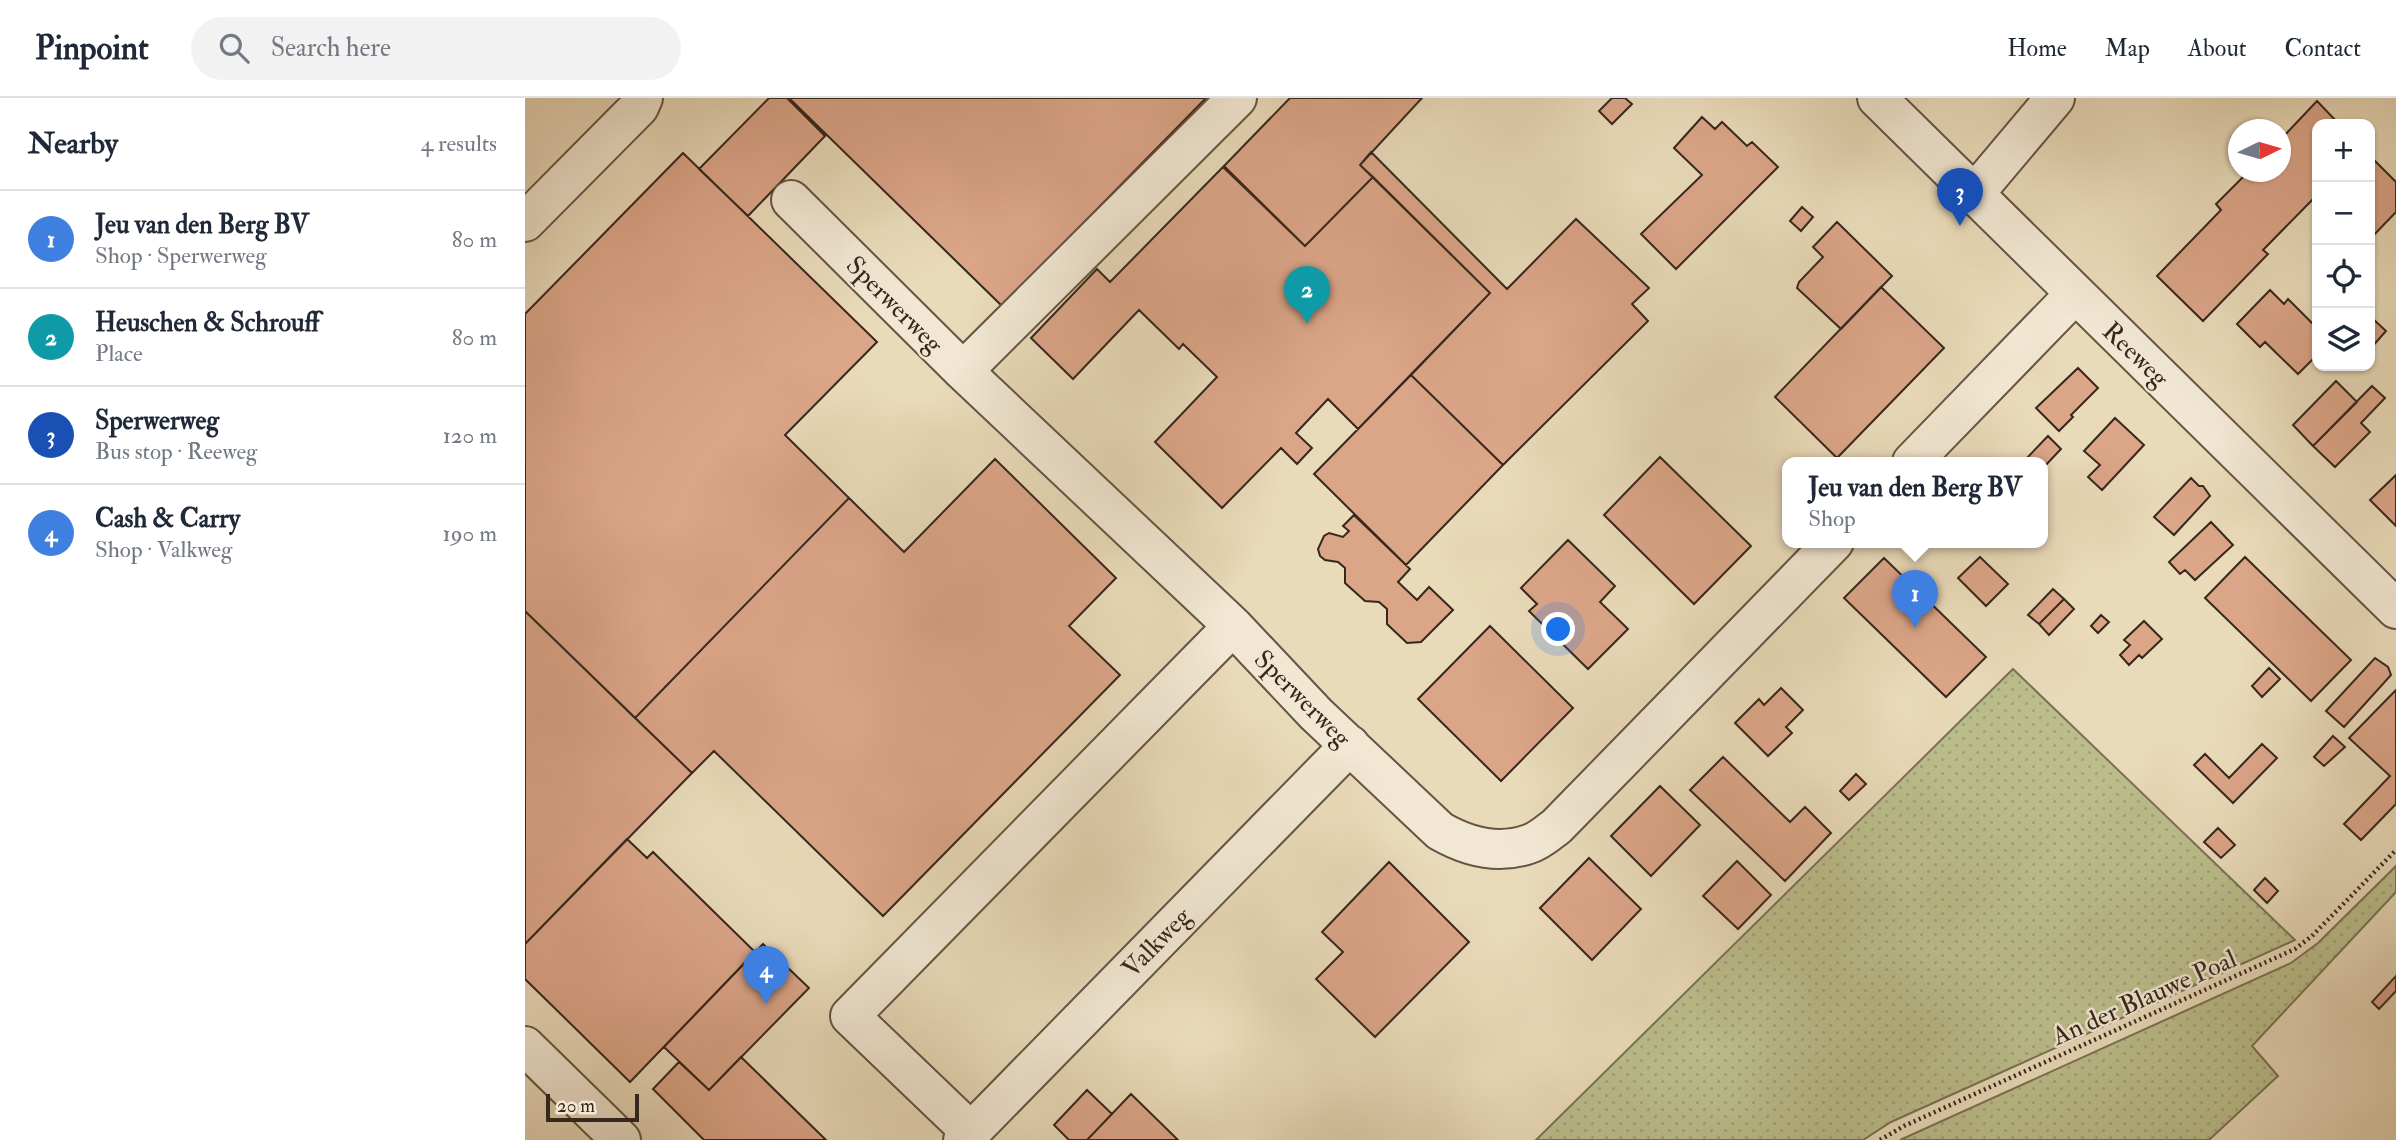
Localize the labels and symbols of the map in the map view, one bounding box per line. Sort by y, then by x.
north arrow [2228,119,2291,182]
pin: 3 [1937,168,1983,226]
street label: Sperwerweg [838,250,950,361]
pin: 2 [1284,266,1330,324]
street label: Reeweg [2096,316,2176,395]
pin: 1 [1892,570,1938,628]
your location [1541,612,1575,646]
street label: Sperwerweg [1246,644,1358,755]
street label: Valkweg [1116,900,1199,984]
street label: An der Blauwe Poal [2046,943,2242,1053]
pin: 4 [743,946,789,1004]
scale bar [546,1091,639,1123]

